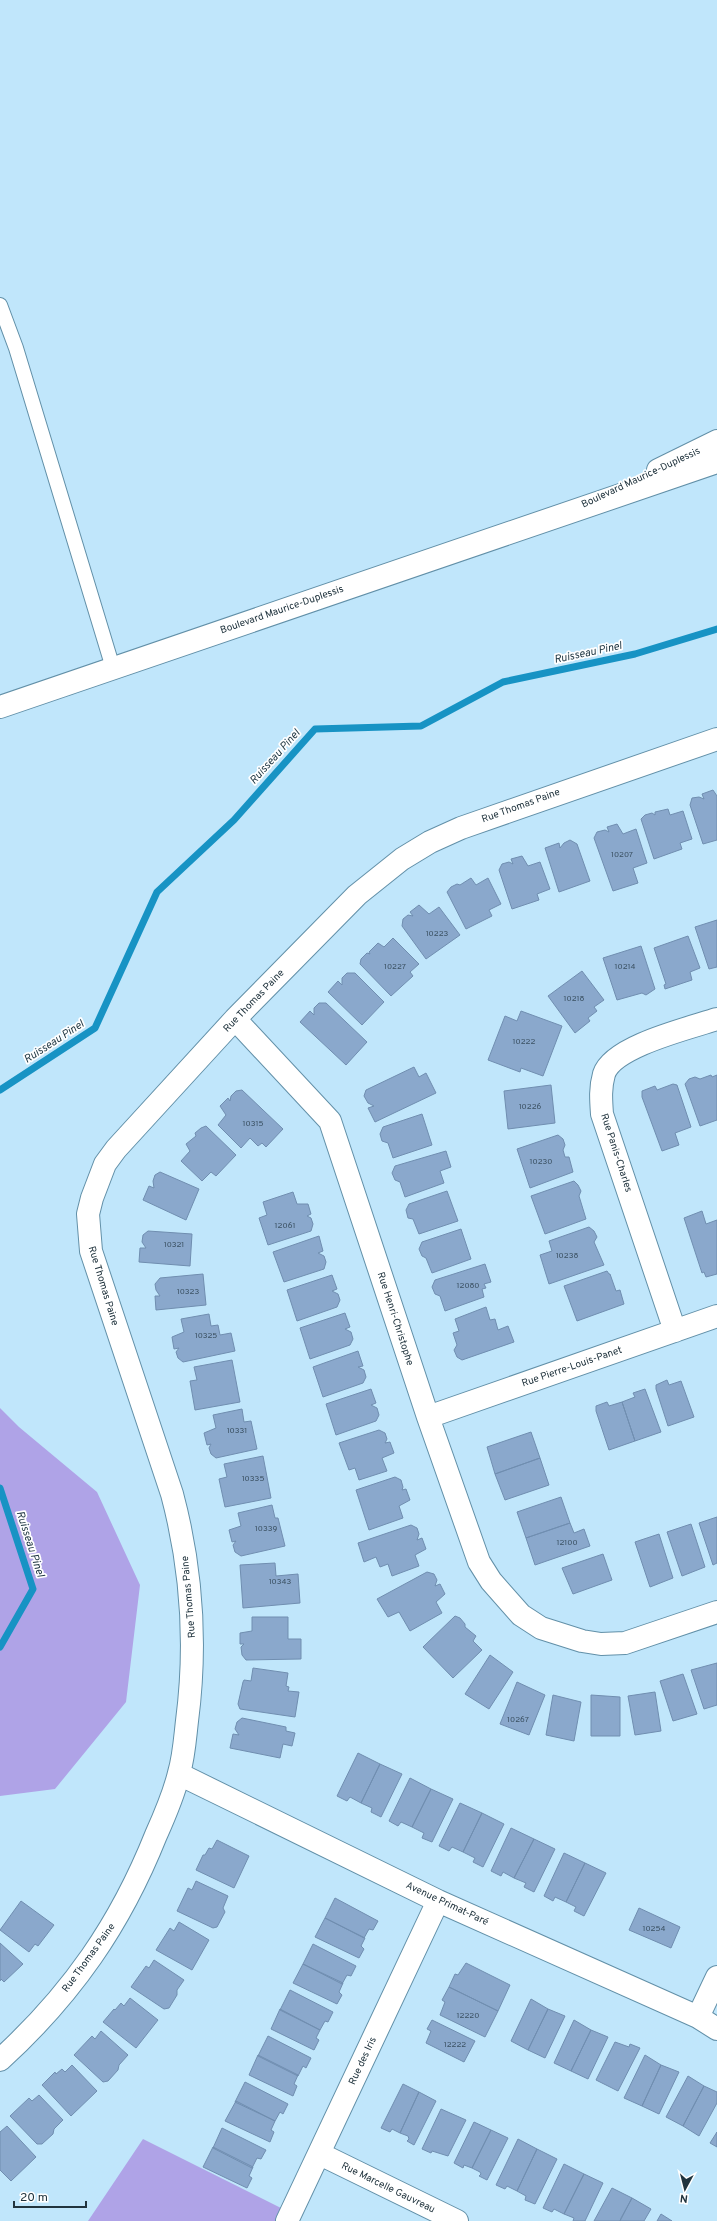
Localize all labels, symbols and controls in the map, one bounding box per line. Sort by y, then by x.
street label: Boulevard Maurice-Duplessis [579,445,703,511]
street label: Boulevard Maurice-Duplessis [219,583,346,637]
water label: Ruisseau Pinel [553,639,624,667]
water label: Ruisseau Pinel [247,726,304,787]
street label: Rue Thomas Paine [480,786,562,826]
house number: 10207 [611,850,633,860]
house number: 10223 [426,929,449,939]
house number: 10227 [384,962,406,972]
house number: 10214 [615,962,635,972]
street label: Rue Thomas Paine [221,967,287,1035]
house number: 10218 [564,994,585,1004]
water label: Ruisseau Pinel [21,1017,88,1067]
house number: 10222 [513,1037,536,1047]
house number: 10226 [519,1102,542,1112]
street label: Rue Panis-Charles [597,1112,635,1194]
house number: 10315 [243,1119,263,1129]
house number: 10230 [530,1157,552,1167]
house number: 12061 [275,1221,295,1231]
house number: 10321 [164,1240,184,1250]
street label: Rue Thomas Paine [85,1245,121,1327]
house number: 10238 [556,1251,578,1261]
street label: Rue Henri-Christophe [374,1271,416,1367]
house number: 12080 [457,1281,479,1291]
house number: 10323 [177,1287,199,1297]
house number: 10325 [195,1331,217,1341]
street label: Rue Pierre-Louis-Panet [520,1344,624,1390]
house number: 10331 [227,1426,247,1436]
house number: 10335 [242,1474,264,1484]
water label: Ruisseau Pinel [13,1509,48,1580]
house number: 10339 [255,1524,277,1534]
house number: 12100 [556,1538,578,1548]
street label: Rue Thomas Paine [179,1555,199,1639]
house number: 10343 [269,1577,292,1587]
house number: 10267 [507,1715,529,1725]
street label: Avenue Primat-Paré [404,1879,490,1929]
street label: Rue Thomas Paine [60,1921,118,1995]
house number: 10254 [642,1924,666,1934]
house number: 12220 [457,2011,479,2021]
street label: Rue des Iris [346,2035,380,2087]
house number: 12222 [444,2040,466,2050]
street label: Rue Marcelle Gauvreau [339,2160,437,2216]
north arrow [665,2169,705,2209]
scale bar [14,2183,86,2209]
text: 20 m [20,2190,48,2206]
text: N [679,2191,689,2205]

